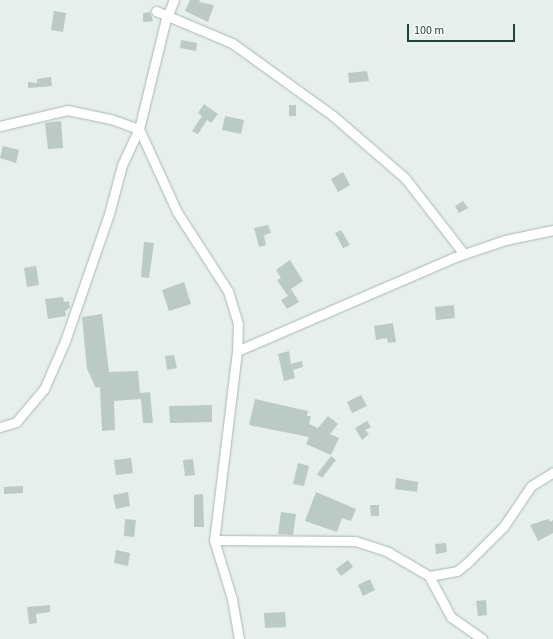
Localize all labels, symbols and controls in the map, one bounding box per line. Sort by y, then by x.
scale bar [409,16,517,42]
text: 100 m [414,22,444,39]

